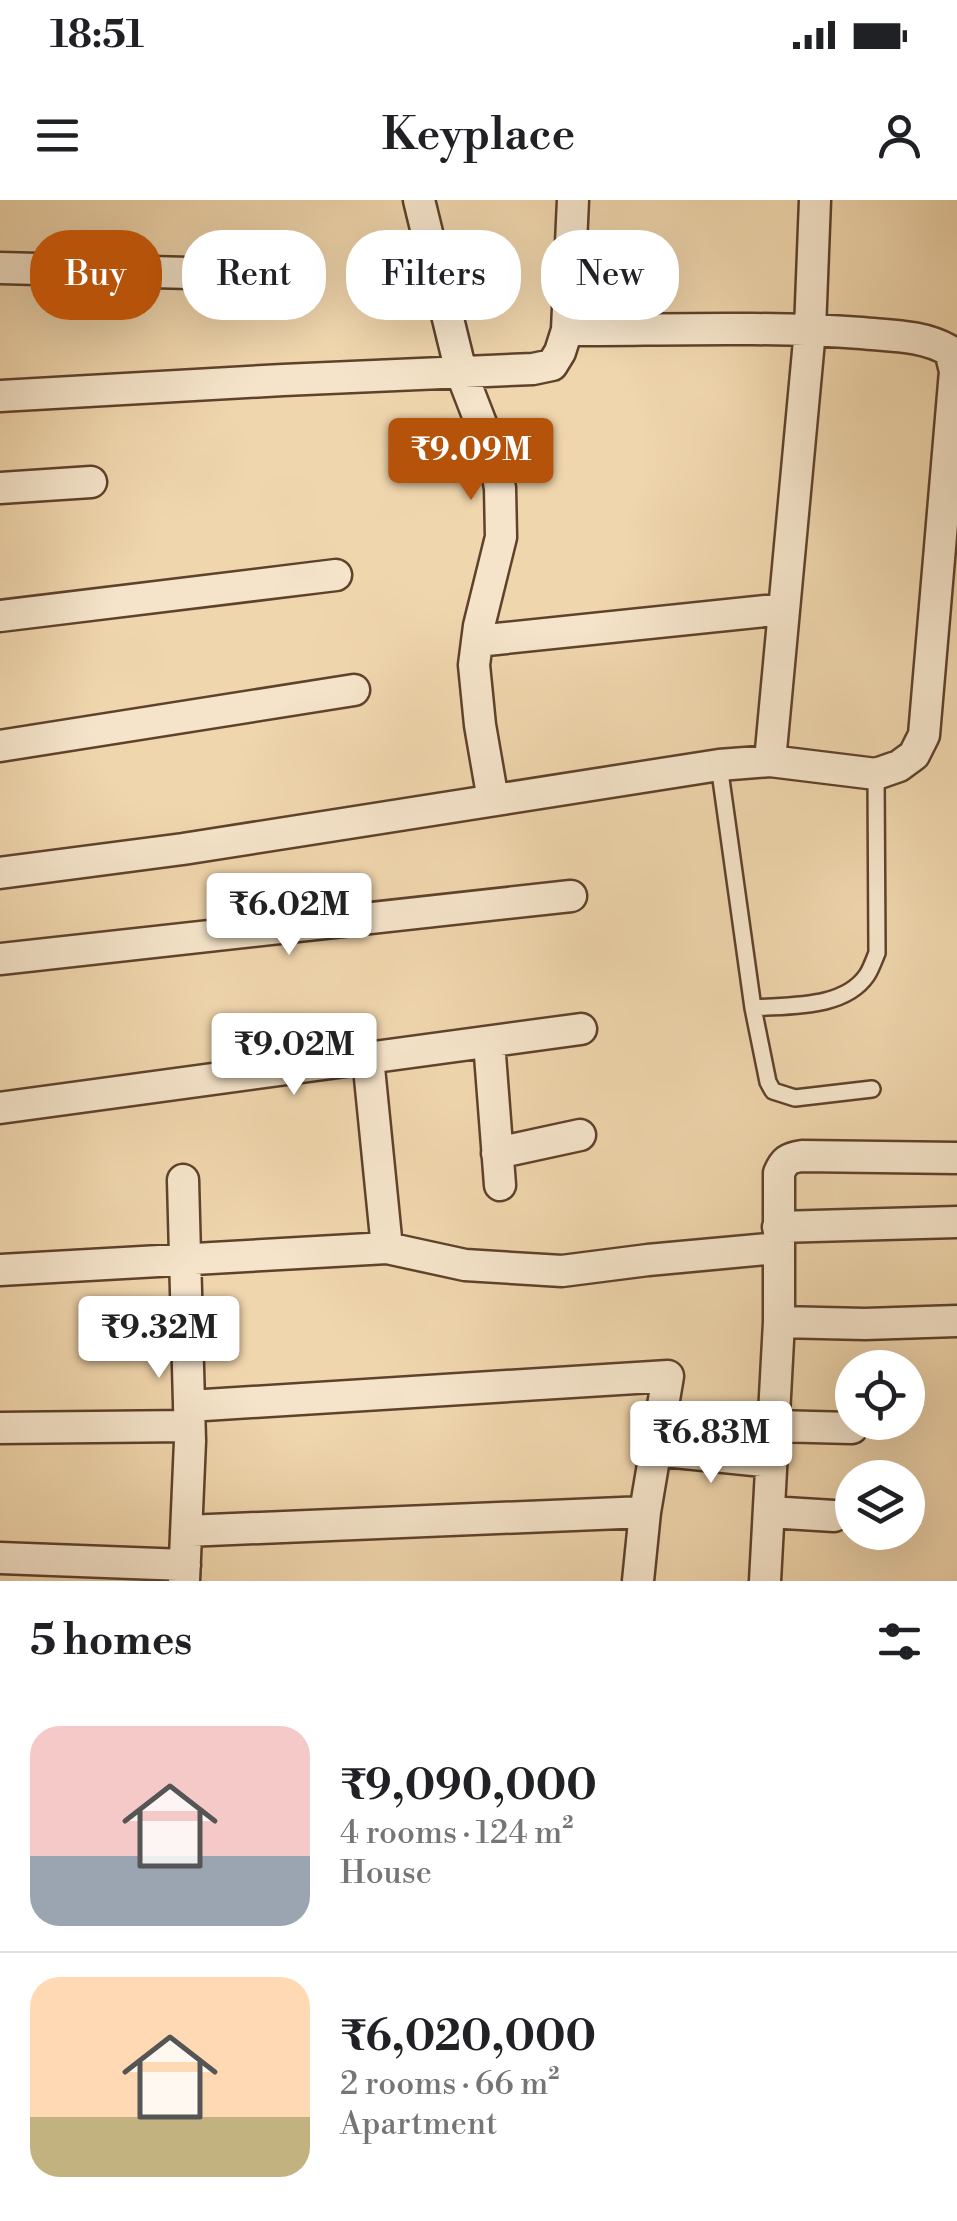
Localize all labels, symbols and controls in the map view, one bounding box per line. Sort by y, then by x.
text: 18:51 [50,12,144,59]
text: Keyplace [382,107,575,164]
icon: menu [30,108,85,163]
icon: person [872,108,927,163]
chip: Buy [30,230,162,320]
chip: Rent [182,230,326,320]
chip: Filters [346,230,521,320]
chip: New [541,230,679,320]
pin: ₹9.09M [390,418,552,503]
text: ₹9.09M [410,430,532,470]
pin: ₹6.02M [208,873,370,958]
text: ₹6.02M [229,885,349,925]
pin: ₹9.02M [213,1013,375,1098]
text: ₹9.02M [234,1025,354,1065]
pin: ₹9.32M [78,1296,240,1381]
text: ₹9.32M [100,1308,218,1348]
map controls [835,1350,925,1550]
button: locate [835,1350,925,1440]
pin: ₹6.83M [630,1401,792,1486]
text: ₹6.83M [652,1413,770,1453]
button: layers [835,1460,925,1550]
icon: filters [872,1614,927,1669]
text: 5 homes [30,1615,192,1668]
text: ₹9,090,000 [340,1760,597,1813]
icon: home [110,1766,230,1886]
text: 4 rooms · 124 m² [340,1813,573,1853]
text: House [340,1853,432,1893]
text: ₹6,020,000 [340,2011,596,2064]
icon: home [110,2017,230,2137]
text: 2 rooms · 66 m² [340,2064,559,2104]
text: Apartment [340,2104,497,2144]

